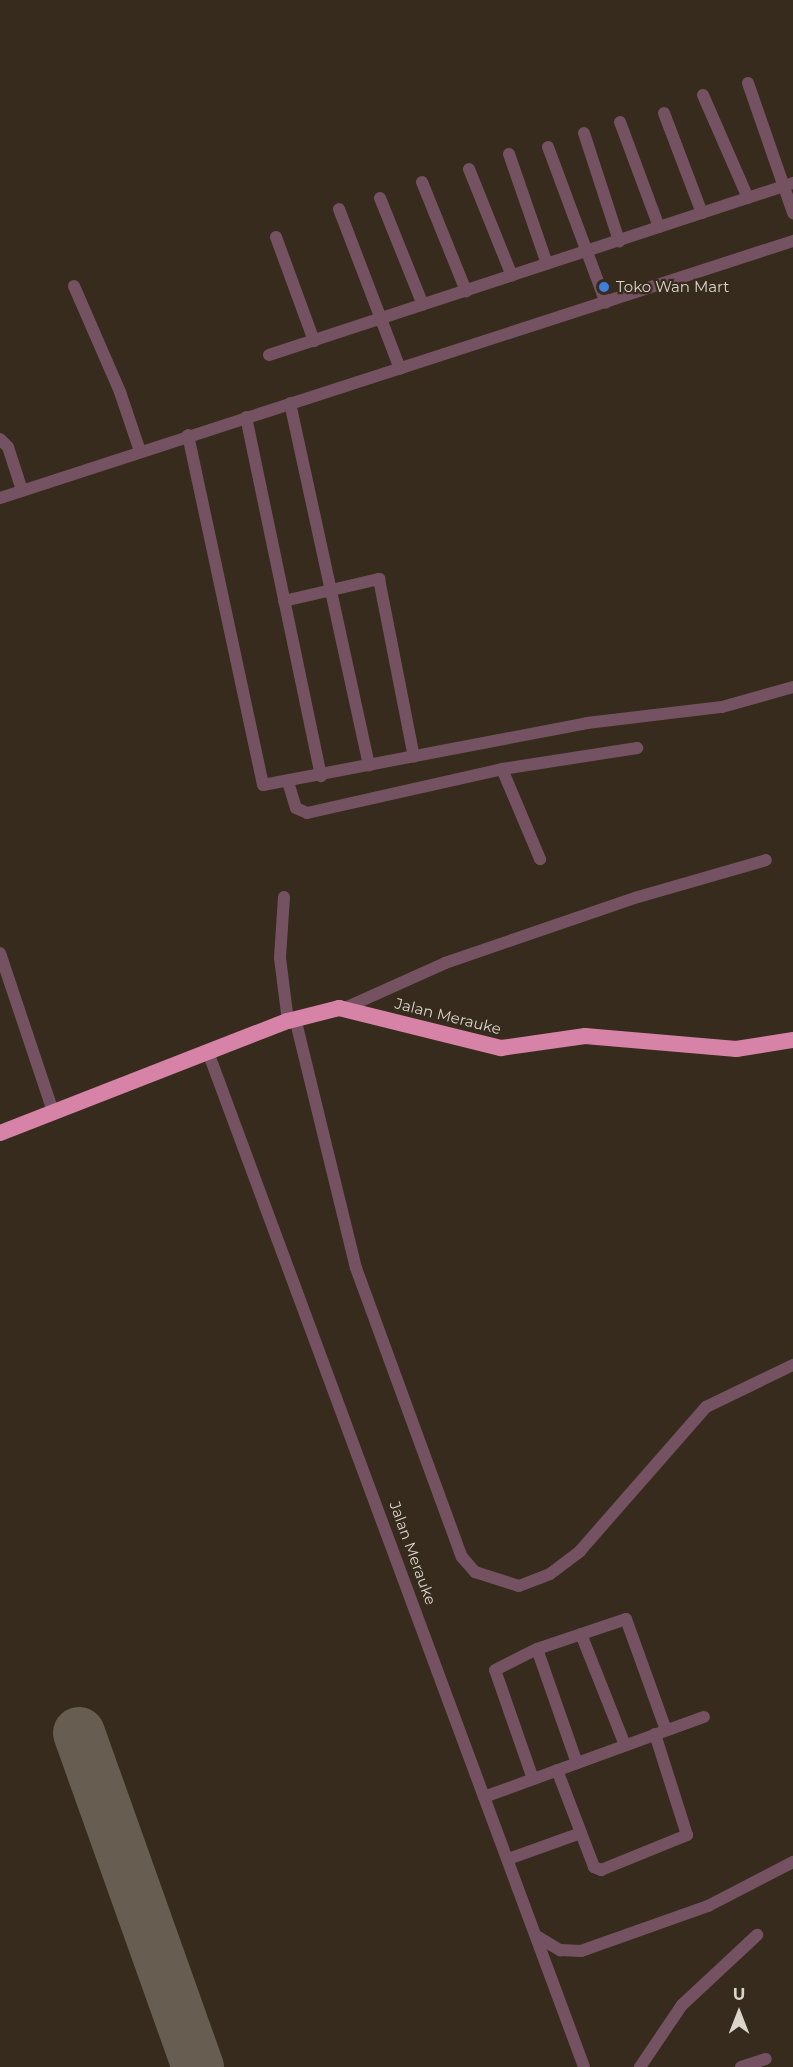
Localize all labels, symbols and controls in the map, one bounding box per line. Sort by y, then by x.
place label: Toko Wan Mart [616,278,729,296]
marker: Toko Wan Mart [597,280,611,294]
street label: Jalan Merauke [393,994,503,1038]
street label: Jalan Merauke [386,1499,440,1607]
north arrow [709,1983,769,2043]
text: U [733,1985,745,2004]

